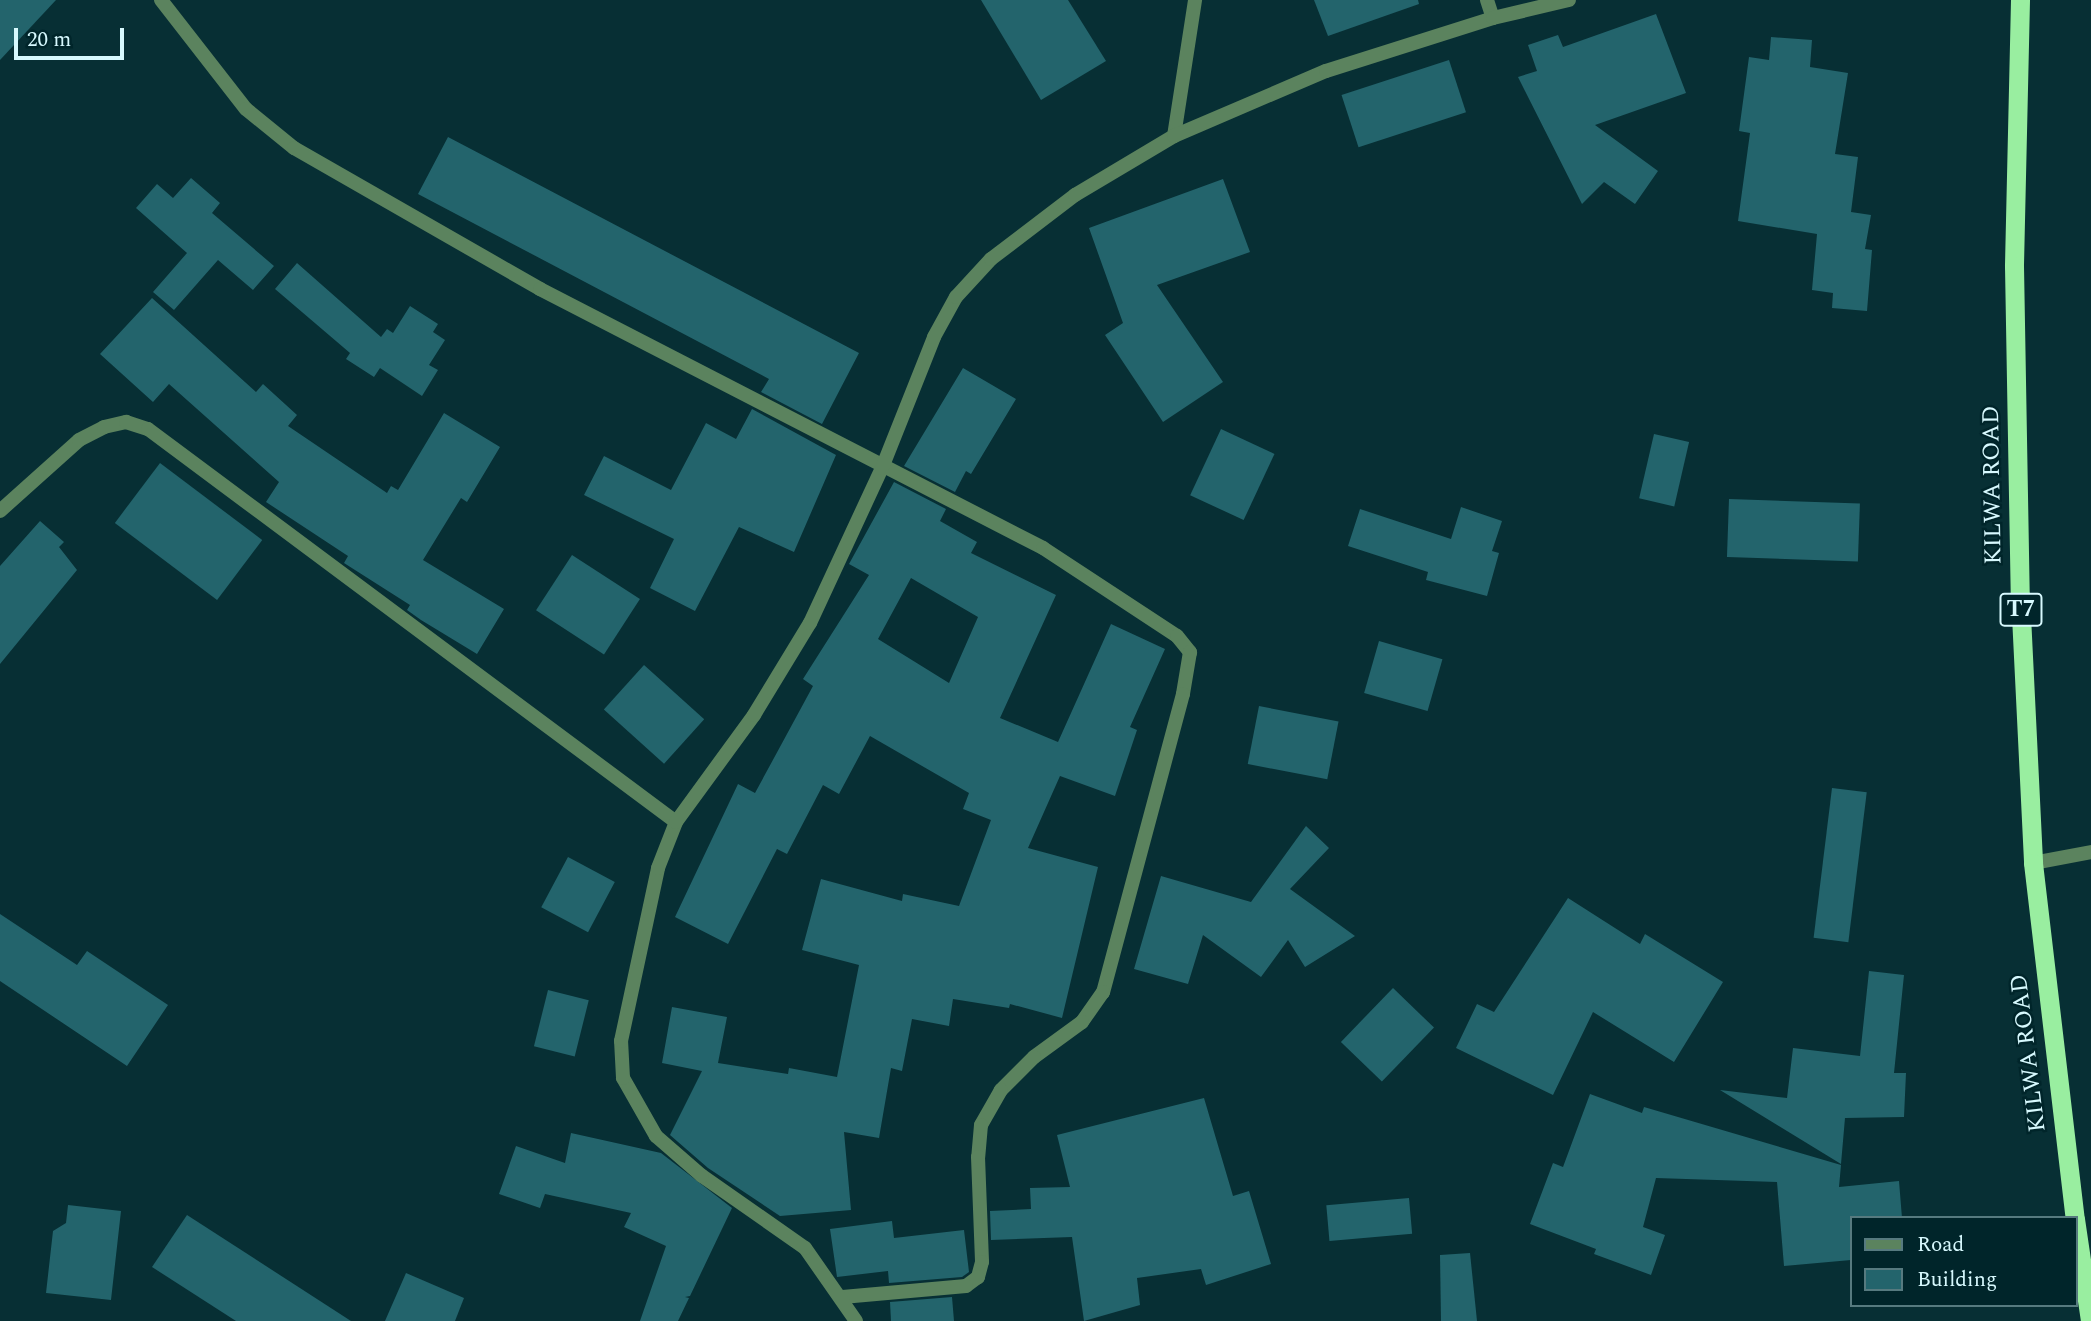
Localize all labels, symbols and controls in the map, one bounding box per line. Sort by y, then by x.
scale bar [18,14,128,58]
text: 20 m [27,24,71,56]
street label: KILWA ROAD [1977,405,2009,565]
road number: T7 [1998,590,2044,630]
street label: KILWA ROAD [2005,972,2053,1134]
legend [1850,1216,2077,1307]
text: Road [1917,1229,1964,1261]
text: Building [1917,1264,1997,1296]

